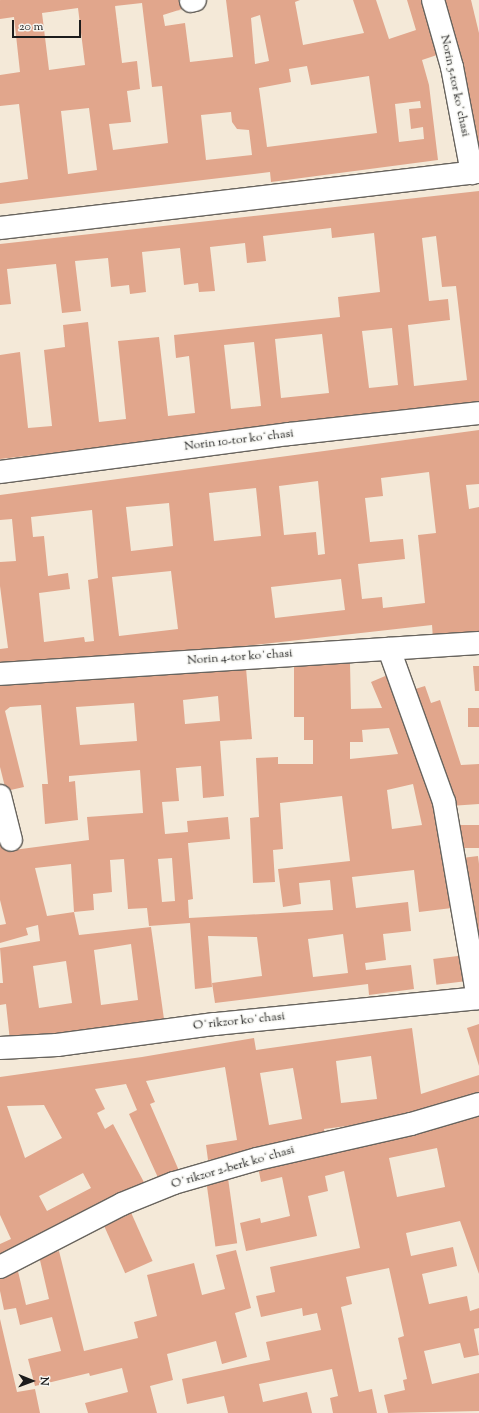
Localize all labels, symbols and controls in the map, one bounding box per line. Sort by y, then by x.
scale bar [14,12,83,38]
text: 20 m [19,18,43,36]
street label: Norin 5-tor koʻchasi [436,34,472,138]
street label: Norin 10-tor koʻchasi [184,427,294,455]
street label: Norin 4-tor koʻchasi [187,647,293,669]
street label: Oʻrikzor koʻchasi [192,1010,286,1034]
street label: Oʻrikzor 2-berk koʻchasi [170,1143,296,1193]
north arrow [12,1361,52,1401]
text: N [36,1377,52,1386]

